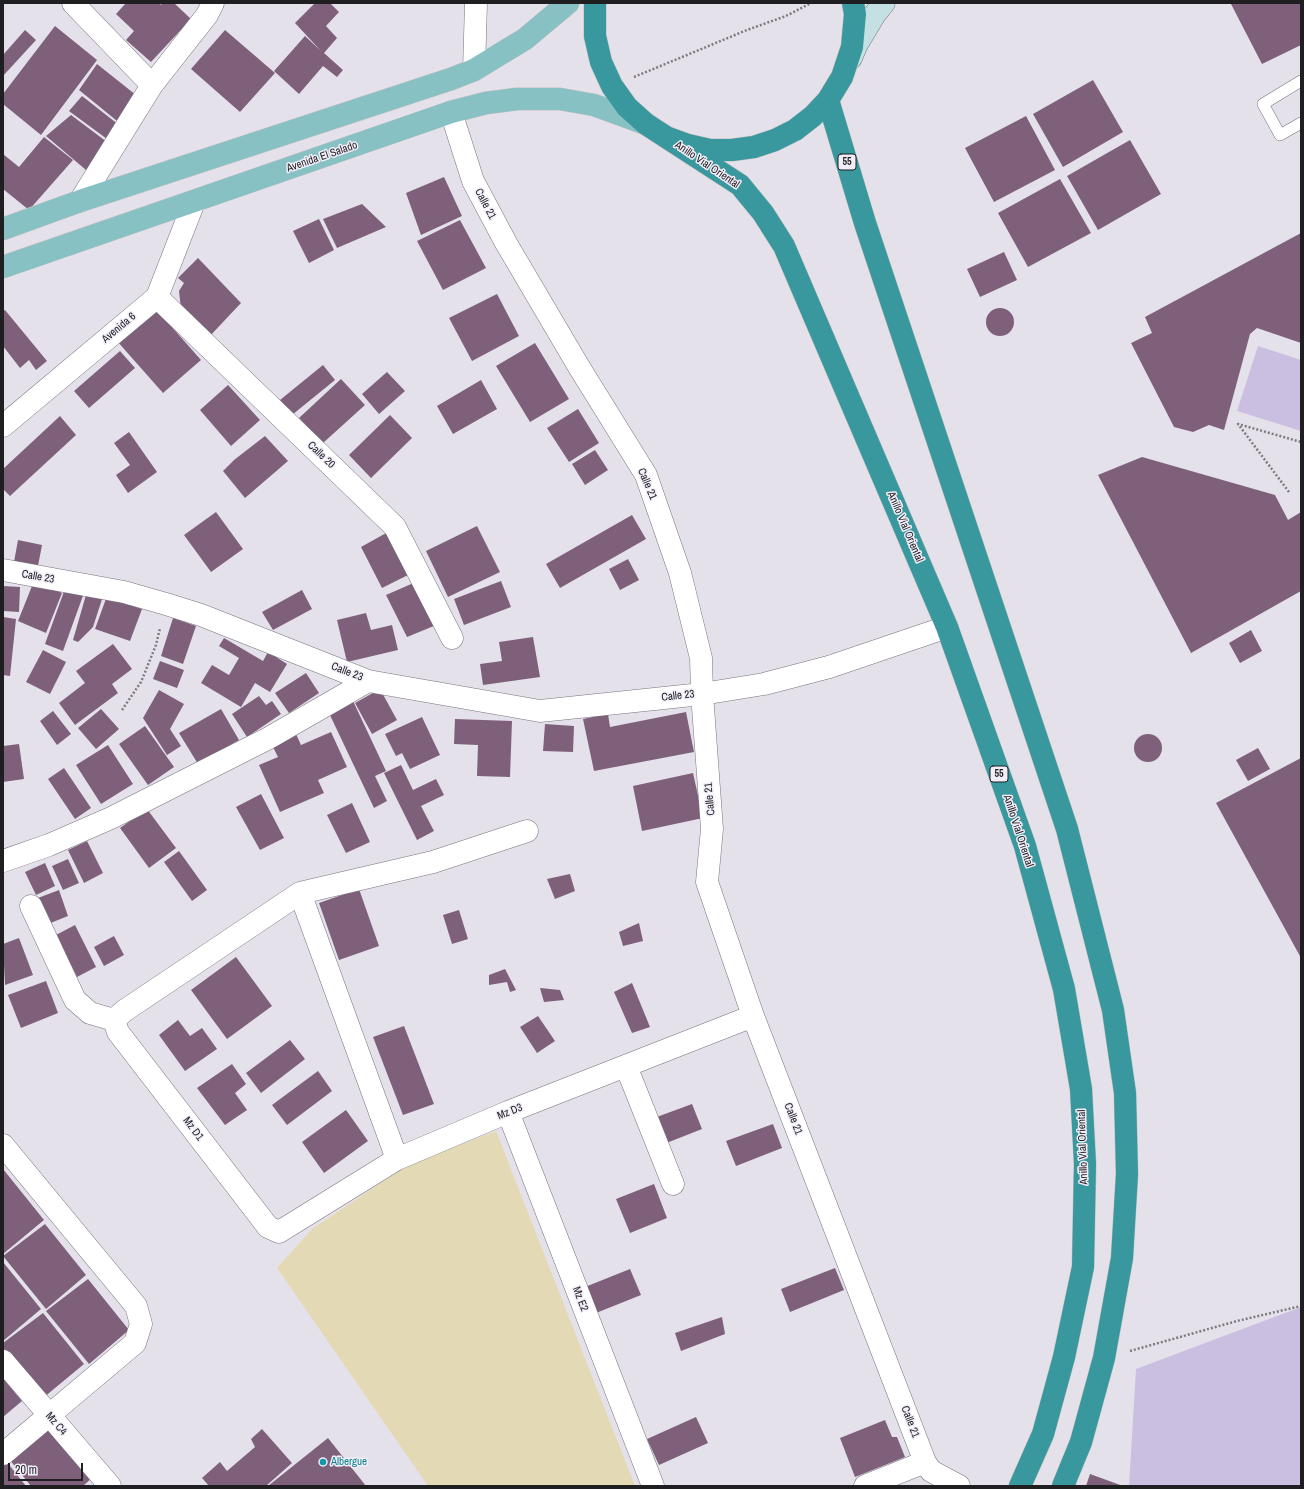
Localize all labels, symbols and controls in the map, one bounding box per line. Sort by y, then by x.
street label: Avenida El Salado [285,139,359,175]
street label: Anillo Vial Oriental [672,139,742,191]
road number: 55 [838,154,856,170]
street label: Calle 21 [471,186,499,222]
street label: Avenida 6 [99,310,139,346]
street label: Calle 20 [305,439,337,471]
street label: Calle 21 [634,466,660,502]
street label: Anillo Vial Oriental [884,490,926,564]
street label: Calle 23 [21,568,55,586]
street label: Calle 23 [329,660,365,684]
street label: Calle 23 [661,688,695,704]
road number: 55 [990,766,1008,782]
street label: Calle 21 [702,782,718,816]
street label: Anillo Vial Oriental [1000,793,1036,869]
street label: Mz D3 [495,1101,525,1123]
street label: Calle 21 [781,1101,805,1137]
street label: Anillo Vial Oriental [1075,1109,1091,1185]
street label: Mz D1 [180,1115,206,1143]
street label: Mz E2 [569,1285,591,1313]
street label: Calle 21 [898,1404,922,1440]
street label: Mz C4 [42,1410,70,1438]
scale bar [10,1455,85,1481]
place label: Albergue [331,1455,367,1469]
marker: Albergue [318,1457,328,1467]
text: 20 m [15,1462,37,1478]

